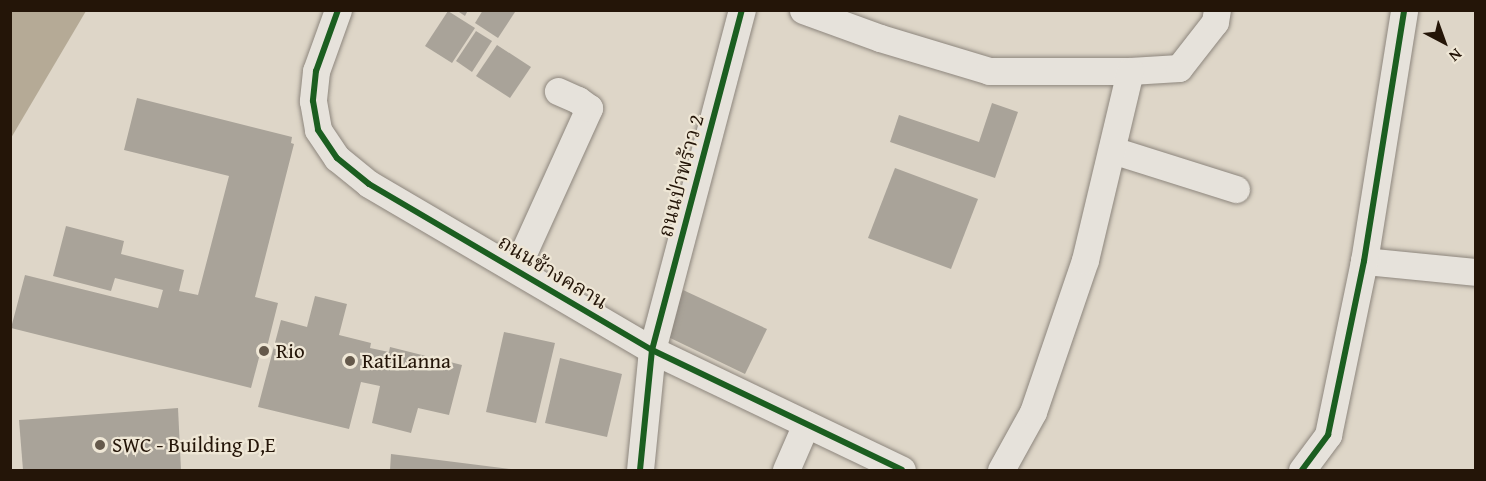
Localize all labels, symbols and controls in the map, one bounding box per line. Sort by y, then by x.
north arrow [1414,12,1474,72]
text: N [1444,43,1468,68]
street label: ถนนป่าพร้าว 2 [653,112,709,240]
street label: ถนนช้างคลาน [494,229,612,315]
place label: Rio [276,338,305,364]
marker: Rio [257,344,271,358]
place label: RatiLanna [362,348,451,374]
marker: RatiLanna [343,354,357,368]
place label: SWC - Building D,E [112,432,275,458]
marker: SWC - Building D,E [93,438,107,452]

